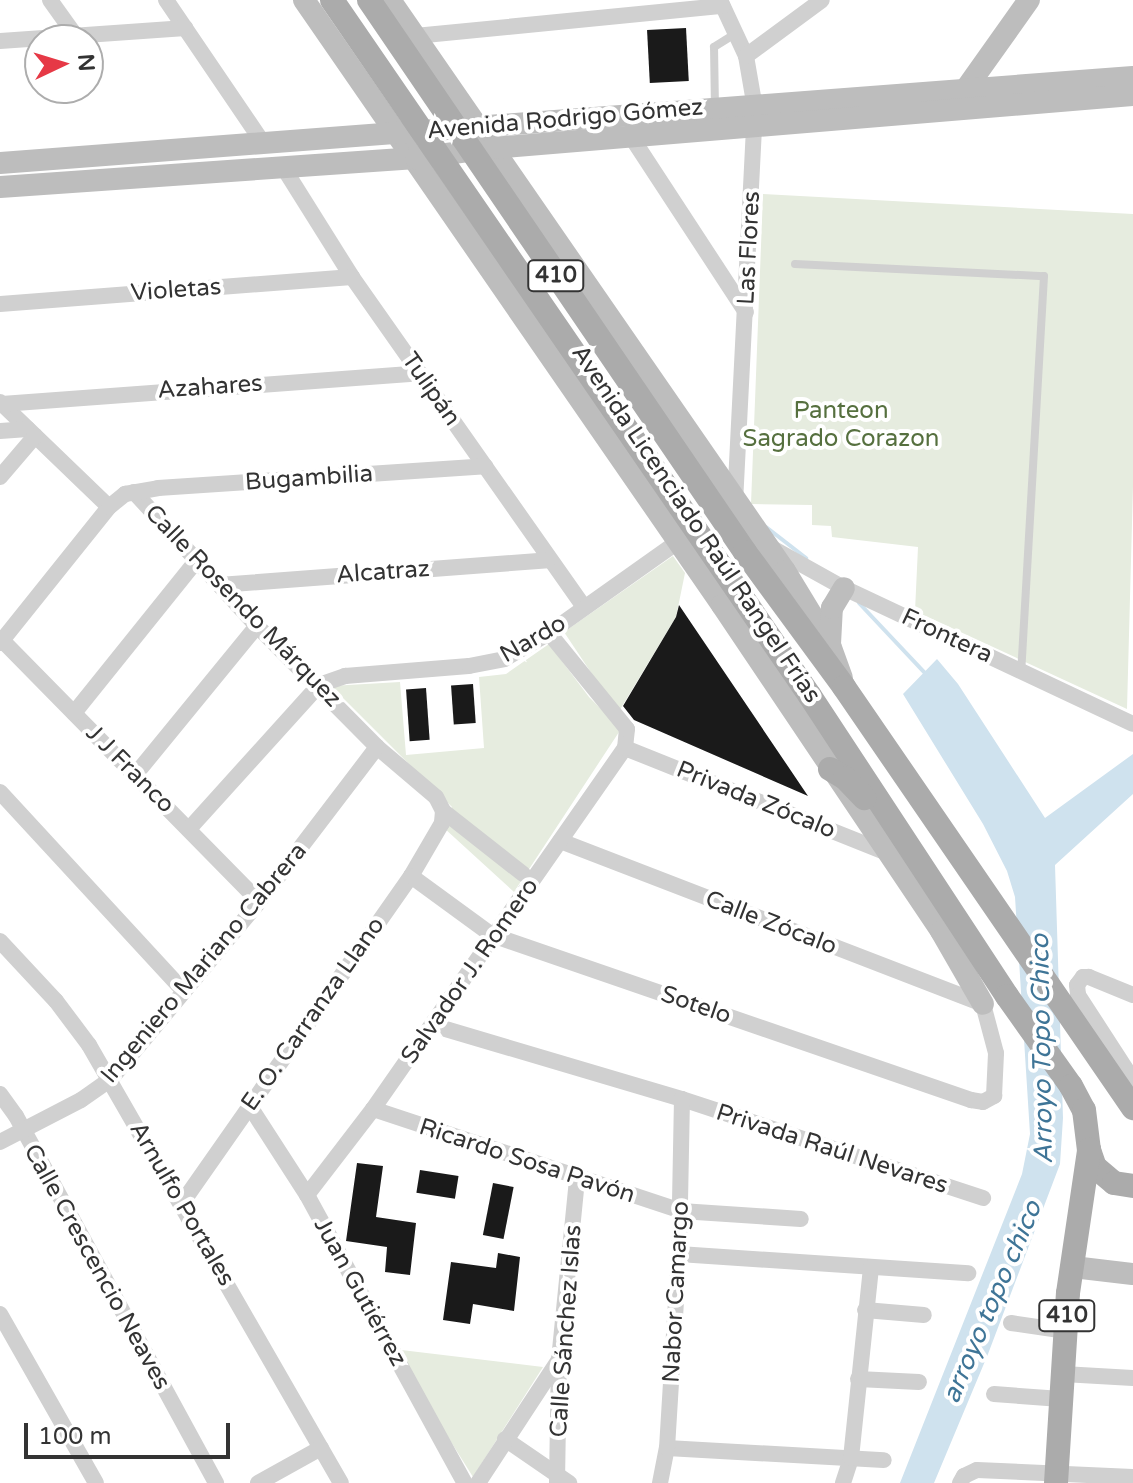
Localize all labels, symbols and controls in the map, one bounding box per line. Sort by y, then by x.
north arrow [24,24,104,104]
text: N [72,53,100,72]
street label: Avenida Rodrigo Gómez [426,93,704,145]
street label: Las Flores [732,190,766,306]
road number: 410 [526,258,586,294]
street label: Violetas [130,272,222,308]
street label: Avenida Licenciado Raúl Rangel Frías [565,340,827,708]
street label: Tulipán [395,347,467,431]
street label: Azahares [156,369,264,405]
park label: Panteon Sagrado Corazon [743,397,939,453]
street label: Bugambilia [244,459,374,497]
street label: Calle Rosendo Márquez [139,499,347,713]
street label: Alcatraz [335,554,431,590]
street label: Frontera [897,602,997,670]
street label: Nardo [495,609,571,669]
street label: J J Franco [80,719,180,819]
street label: Privada Zócalo [672,755,840,845]
street label: Ingeniero Mariano Cabrera [95,837,313,1089]
street label: Salvador J. Romero [395,873,545,1069]
street label: Calle Zócalo [701,885,841,961]
street label: E. O. Carranza Llano [235,912,391,1116]
water label: Arroyo Topo Chico [1024,934,1060,1164]
street label: Sotelo [657,980,735,1030]
street label: Privada Raúl Nevares [713,1098,951,1200]
street label: Ricardo Sosa Pavón [415,1112,639,1210]
street label: Arnulfo Portales [123,1117,241,1291]
street label: Calle Crescencio Neaves [17,1139,177,1395]
water label: arroyo topo chico [935,1196,1049,1408]
street label: Nabor Camargo [657,1200,695,1384]
street label: Juan Gutiérrez [307,1213,413,1371]
street label: Calle Sánchez Islas [544,1224,588,1438]
road number: 410 [1037,1298,1097,1334]
scale bar [28,1407,234,1457]
text: 100 m [38,1422,112,1451]

